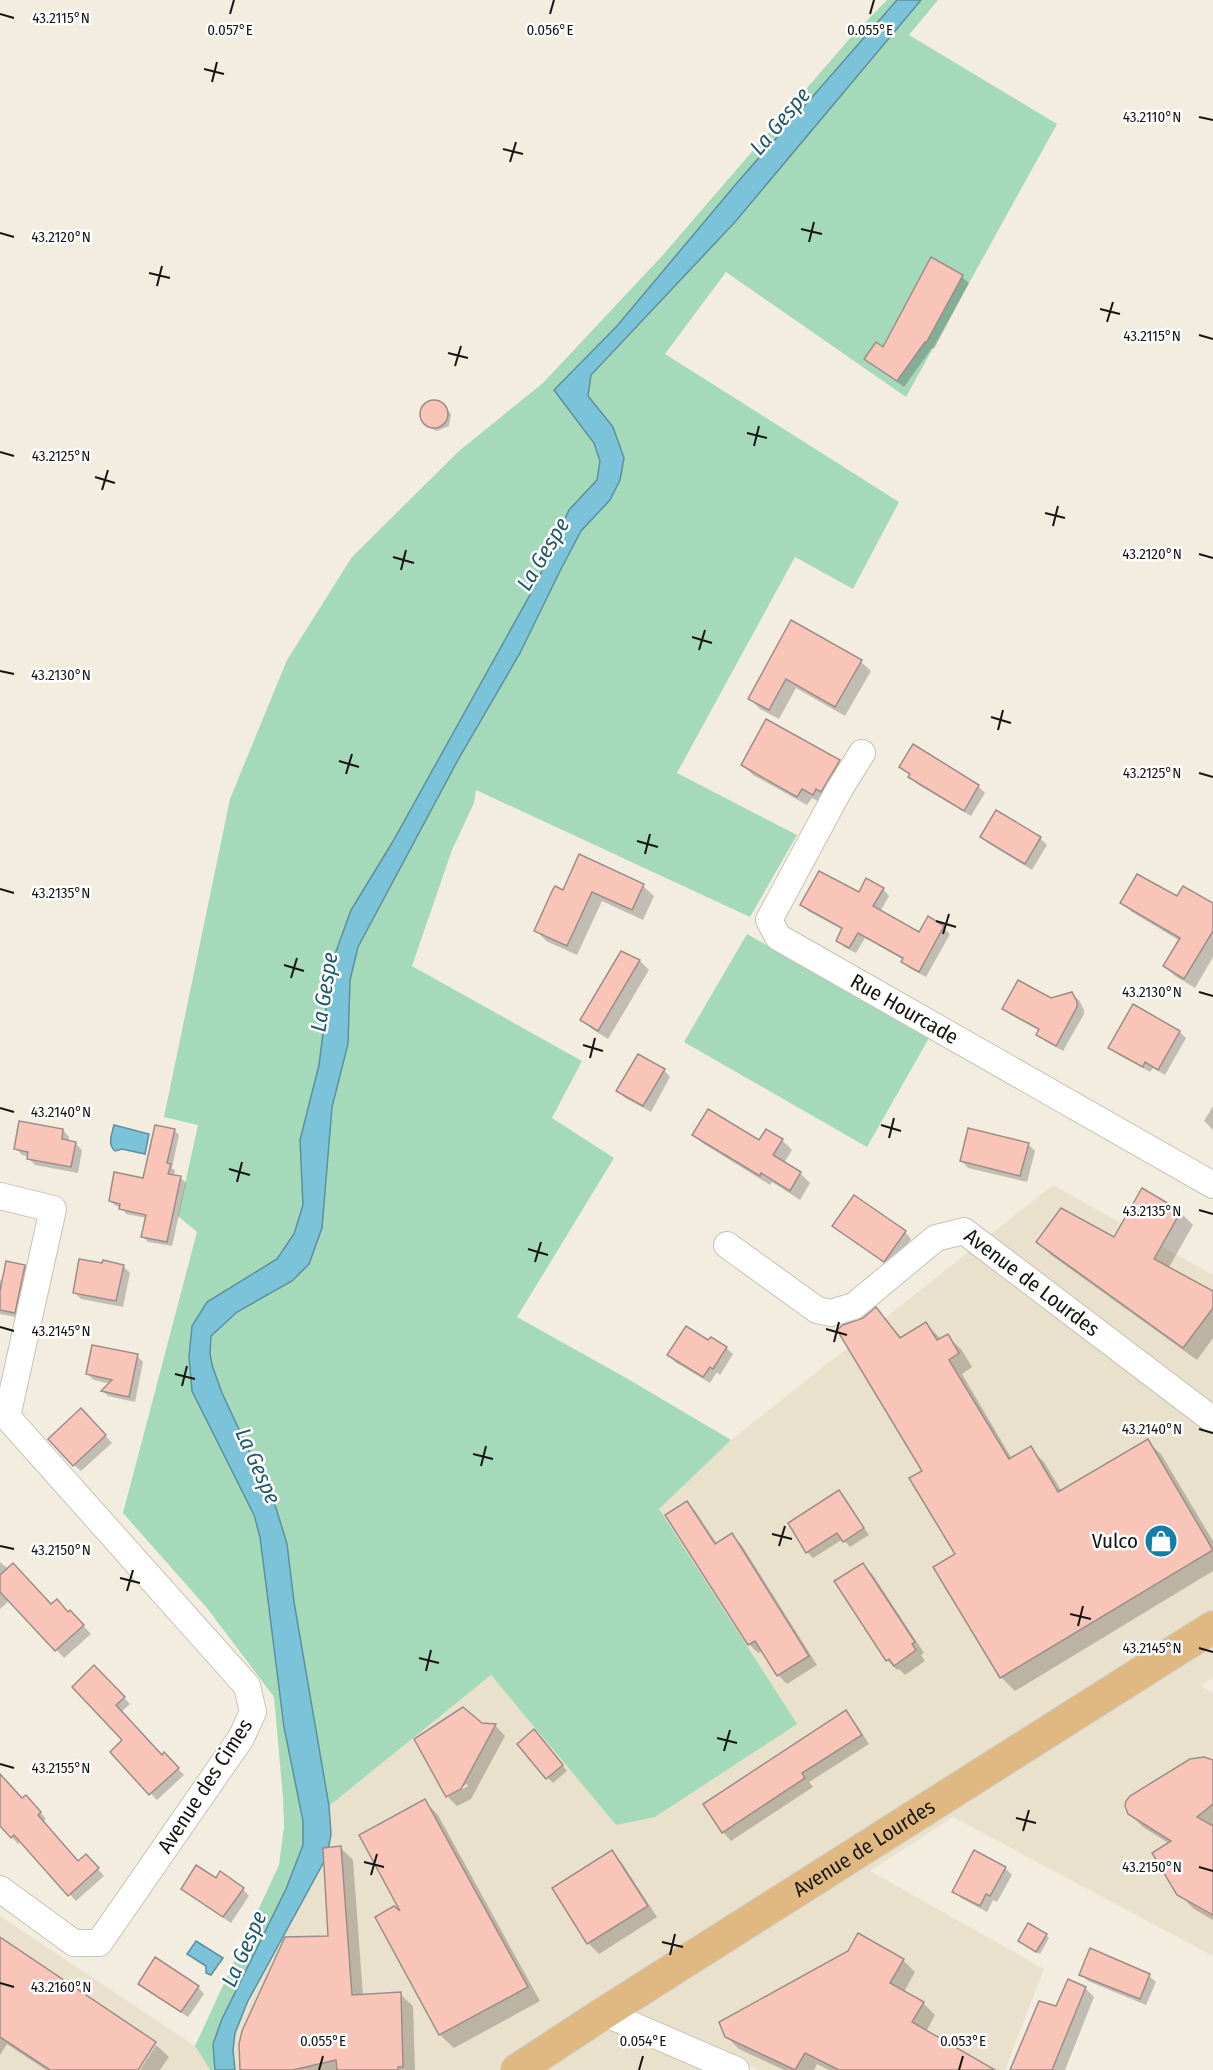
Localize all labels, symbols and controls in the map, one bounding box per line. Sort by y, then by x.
text: 43.2115°N [32,9,90,27]
text: 0.057°E [207,21,253,39]
text: 0.056°E [527,21,573,39]
text: 0.055°E [847,21,893,39]
water label: La Gespe [744,82,816,160]
text: 43.2110°N [1123,108,1181,126]
text: 43.2120°N [31,228,91,246]
text: 43.2115°N [1123,327,1181,345]
text: 43.2125°N [32,447,90,465]
water label: La Gespe [511,513,575,595]
text: 43.2120°N [1122,545,1182,563]
text: 43.2130°N [31,666,91,684]
text: 43.2125°N [1123,764,1181,782]
text: 43.2135°N [32,884,90,902]
water label: La Gespe [304,950,344,1034]
street label: Rue Hourcade [846,968,963,1050]
text: 43.2130°N [1122,983,1182,1001]
text: 43.2140°N [31,1103,91,1121]
text: 43.2135°N [1123,1202,1181,1220]
street label: Avenue de Lourdes [959,1223,1105,1342]
text: 43.2145°N [31,1322,91,1340]
text: 43.2140°N [1122,1420,1182,1438]
water label: La Gespe [229,1424,287,1508]
shop icon: Vulco [1143,1523,1179,1559]
place label: Vulco [1092,1528,1138,1554]
text: 43.2150°N [31,1541,91,1559]
text: 43.2145°N [1122,1639,1182,1657]
street label: Avenue des Cimes [152,1714,258,1858]
text: 43.2155°N [32,1759,90,1777]
street label: Avenue de Lourdes [788,1794,940,1903]
text: 43.2150°N [1122,1858,1182,1876]
water label: La Gespe [215,1907,273,1991]
text: 43.2160°N [31,1978,91,1996]
text: 0.055°E [300,2032,346,2050]
text: 0.054°E [620,2032,666,2050]
text: 0.053°E [940,2032,986,2050]

